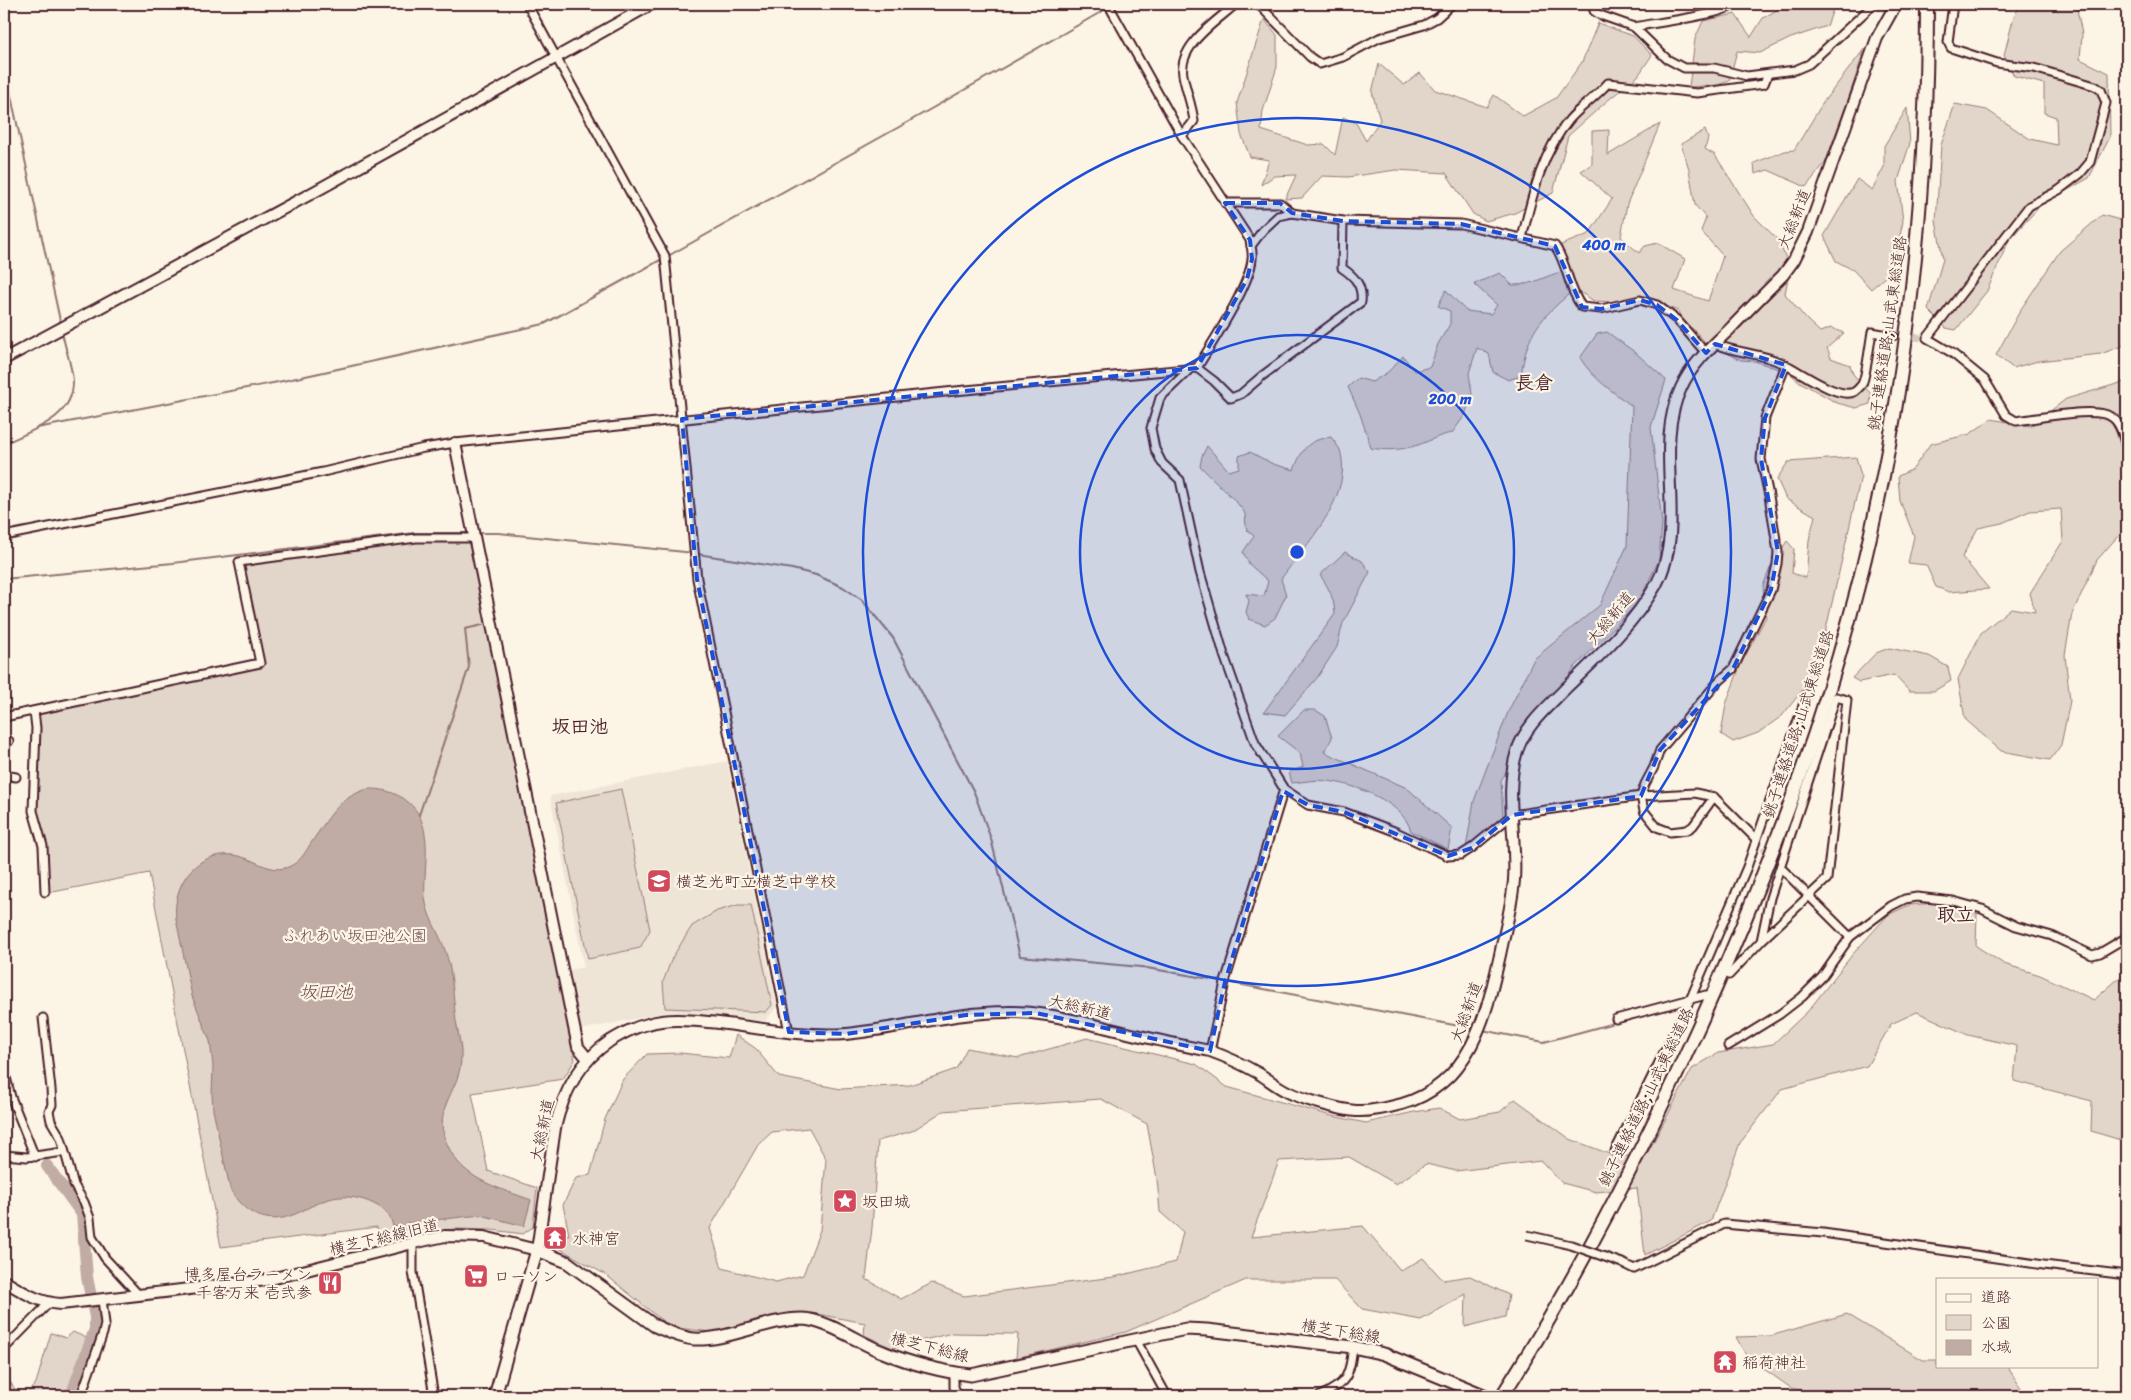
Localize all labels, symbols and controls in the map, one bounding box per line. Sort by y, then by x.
street label: 大総新道 [1769,184,1819,254]
text: 400 m [1581,232,1626,258]
street label: 銚子連絡道路;山武東総道路 [1859,234,1915,432]
district label: 長倉 [1515,366,1553,399]
text: 200 m [1427,386,1472,412]
centre of rings [1288,543,1306,561]
street label: 大総新道 [1578,584,1642,652]
street label: 銚子連絡道路;山武東総道路 [1754,626,1842,822]
district label: 坂田池 [551,710,609,743]
place label: 横芝光町立横芝中学校 [676,867,836,896]
school or university icon: 横芝光町立横芝中学校 [646,868,672,894]
district label: 取立 [1937,898,1975,931]
park label: ふれあい坂田池公園 [283,921,427,950]
water label: 坂田池 [299,976,354,1008]
street label: 大総新道 [1441,977,1491,1047]
street label: 大総新道 [1046,986,1114,1028]
street label: 銚子連絡道路;山武東総道路 [1590,1002,1702,1192]
street label: 大総新道 [521,1096,563,1164]
place label: 坂田城 [862,1187,910,1216]
place icon: 坂田城 [832,1188,858,1214]
street label: 横芝下総線旧道 [326,1210,442,1264]
place label: 水神宮 [572,1224,620,1253]
temple icon: 水神宮 [542,1225,568,1251]
place label: 博多屋台ラーメン 千客万来 壱弐参 [184,1260,312,1307]
place label: ローソン [494,1262,558,1291]
supermarket icon: ローソン [463,1263,489,1289]
restaurant icon: 博多屋台ラーメン 千客万来 壱弐参 [317,1270,343,1296]
legend [1936,1278,2098,1368]
text: 道路 [1981,1284,2011,1310]
street label: 横芝下総線 [1299,1310,1383,1352]
text: 公園 [1981,1310,2011,1336]
street label: 横芝下総線 [888,1323,972,1371]
text: 水域 [1981,1334,2011,1360]
place label: 稲荷神社 [1742,1348,1806,1377]
temple icon: 稲荷神社 [1712,1349,1738,1375]

